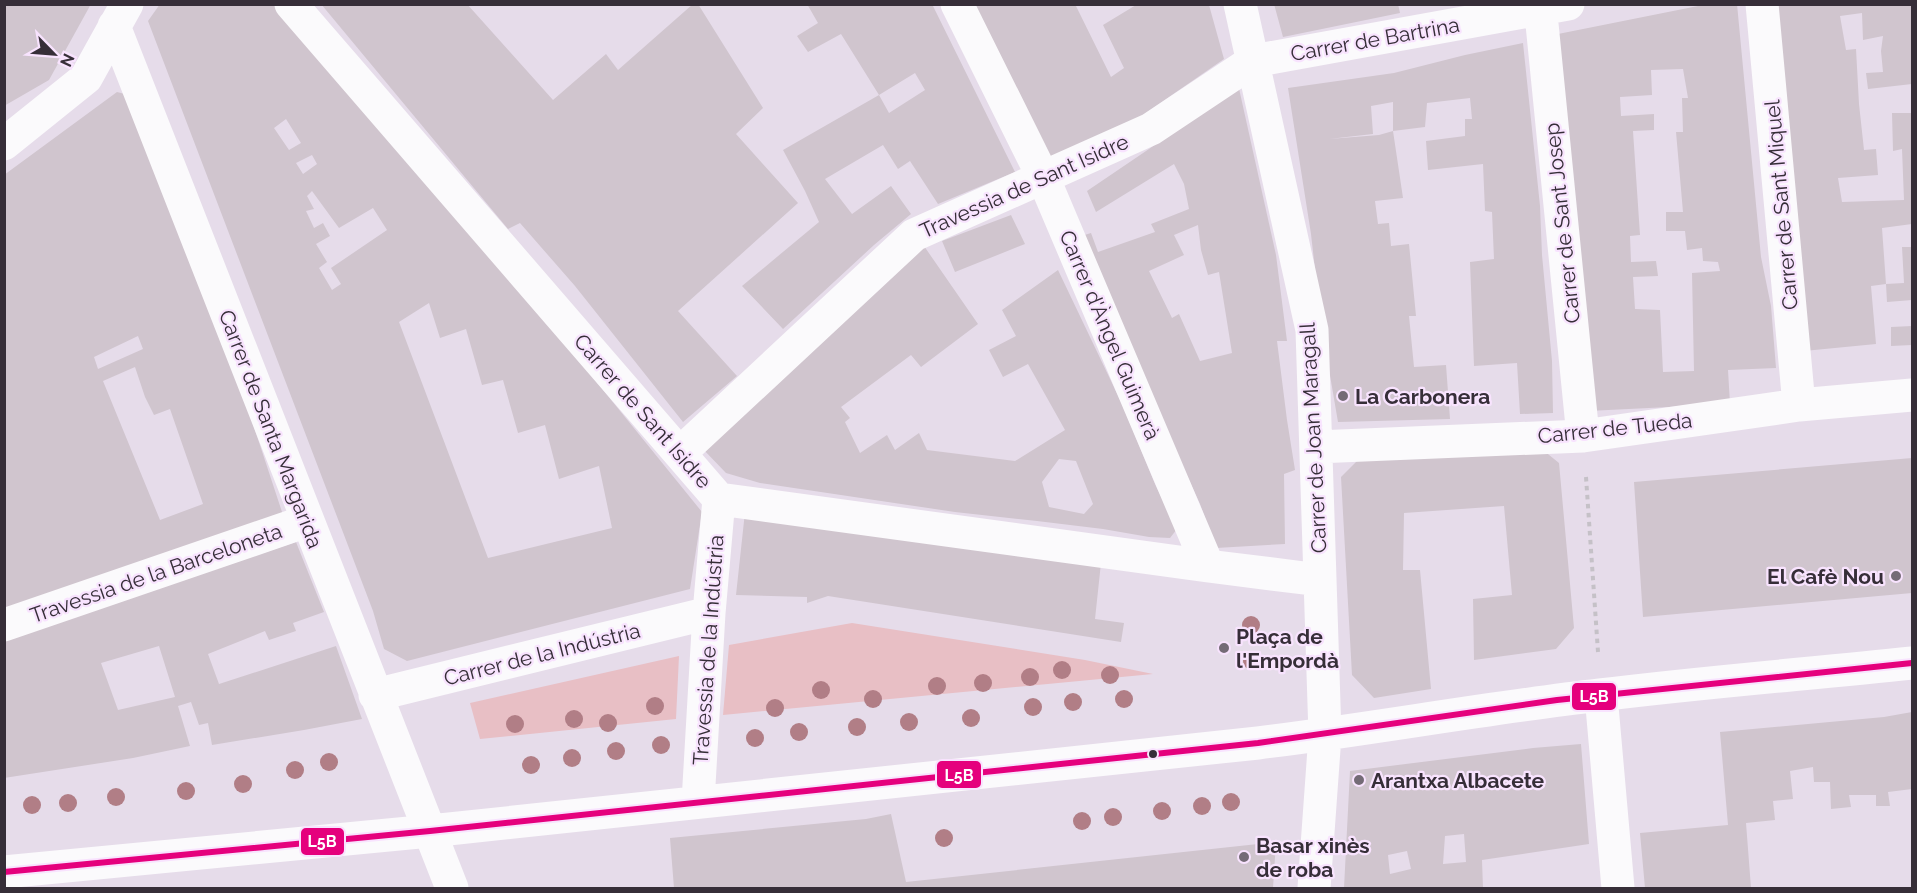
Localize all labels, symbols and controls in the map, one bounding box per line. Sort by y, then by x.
street label: Carrer de Bartrina [1289,12,1461,66]
north arrow [24,24,84,84]
text: N [56,51,78,70]
street label: Carrer de Sant Miquel [1759,99,1803,311]
street label: Carrer de Sant Josep [1539,121,1585,325]
street label: Travessia de Sant Isidre [916,129,1132,243]
street label: Carrer d'Àngel Guimerà [1054,226,1166,444]
street label: Carrer de Santa Margarida [214,306,328,552]
street label: Carrer de Joan Maragall [1294,322,1332,554]
street label: Carrer de Sant Isidre [569,329,717,493]
place label: La Carbonera [1355,384,1490,409]
marker: La Carbonera [1336,389,1350,403]
street label: Carrer de Tueda [1536,407,1694,449]
street label: Travessia de la Barceloneta [27,518,285,628]
street label: Travessia de la Indústria [687,534,729,766]
place label: El Cafè Nou [1767,564,1884,589]
marker: El Cafè Nou [1889,569,1903,583]
street label: Carrer de la Indústria [441,617,643,691]
place label: Plaça de l'Empordà [1236,624,1339,673]
marker: Plaça de l'Empordà [1217,641,1231,655]
line badge: L5B [1571,682,1617,711]
text: L5B [1579,687,1609,706]
unlabelled marker [1147,748,1159,760]
line badge: L5B [936,760,982,789]
text: L5B [944,766,974,785]
place label: Arantxa Albacete [1371,768,1545,793]
marker: Arantxa Albacete [1352,773,1366,787]
line badge: L5B [300,827,345,856]
text: L5B [307,832,337,851]
place label: Basar xinès de roba [1256,833,1370,882]
marker: Basar xinès de roba [1237,850,1251,864]

